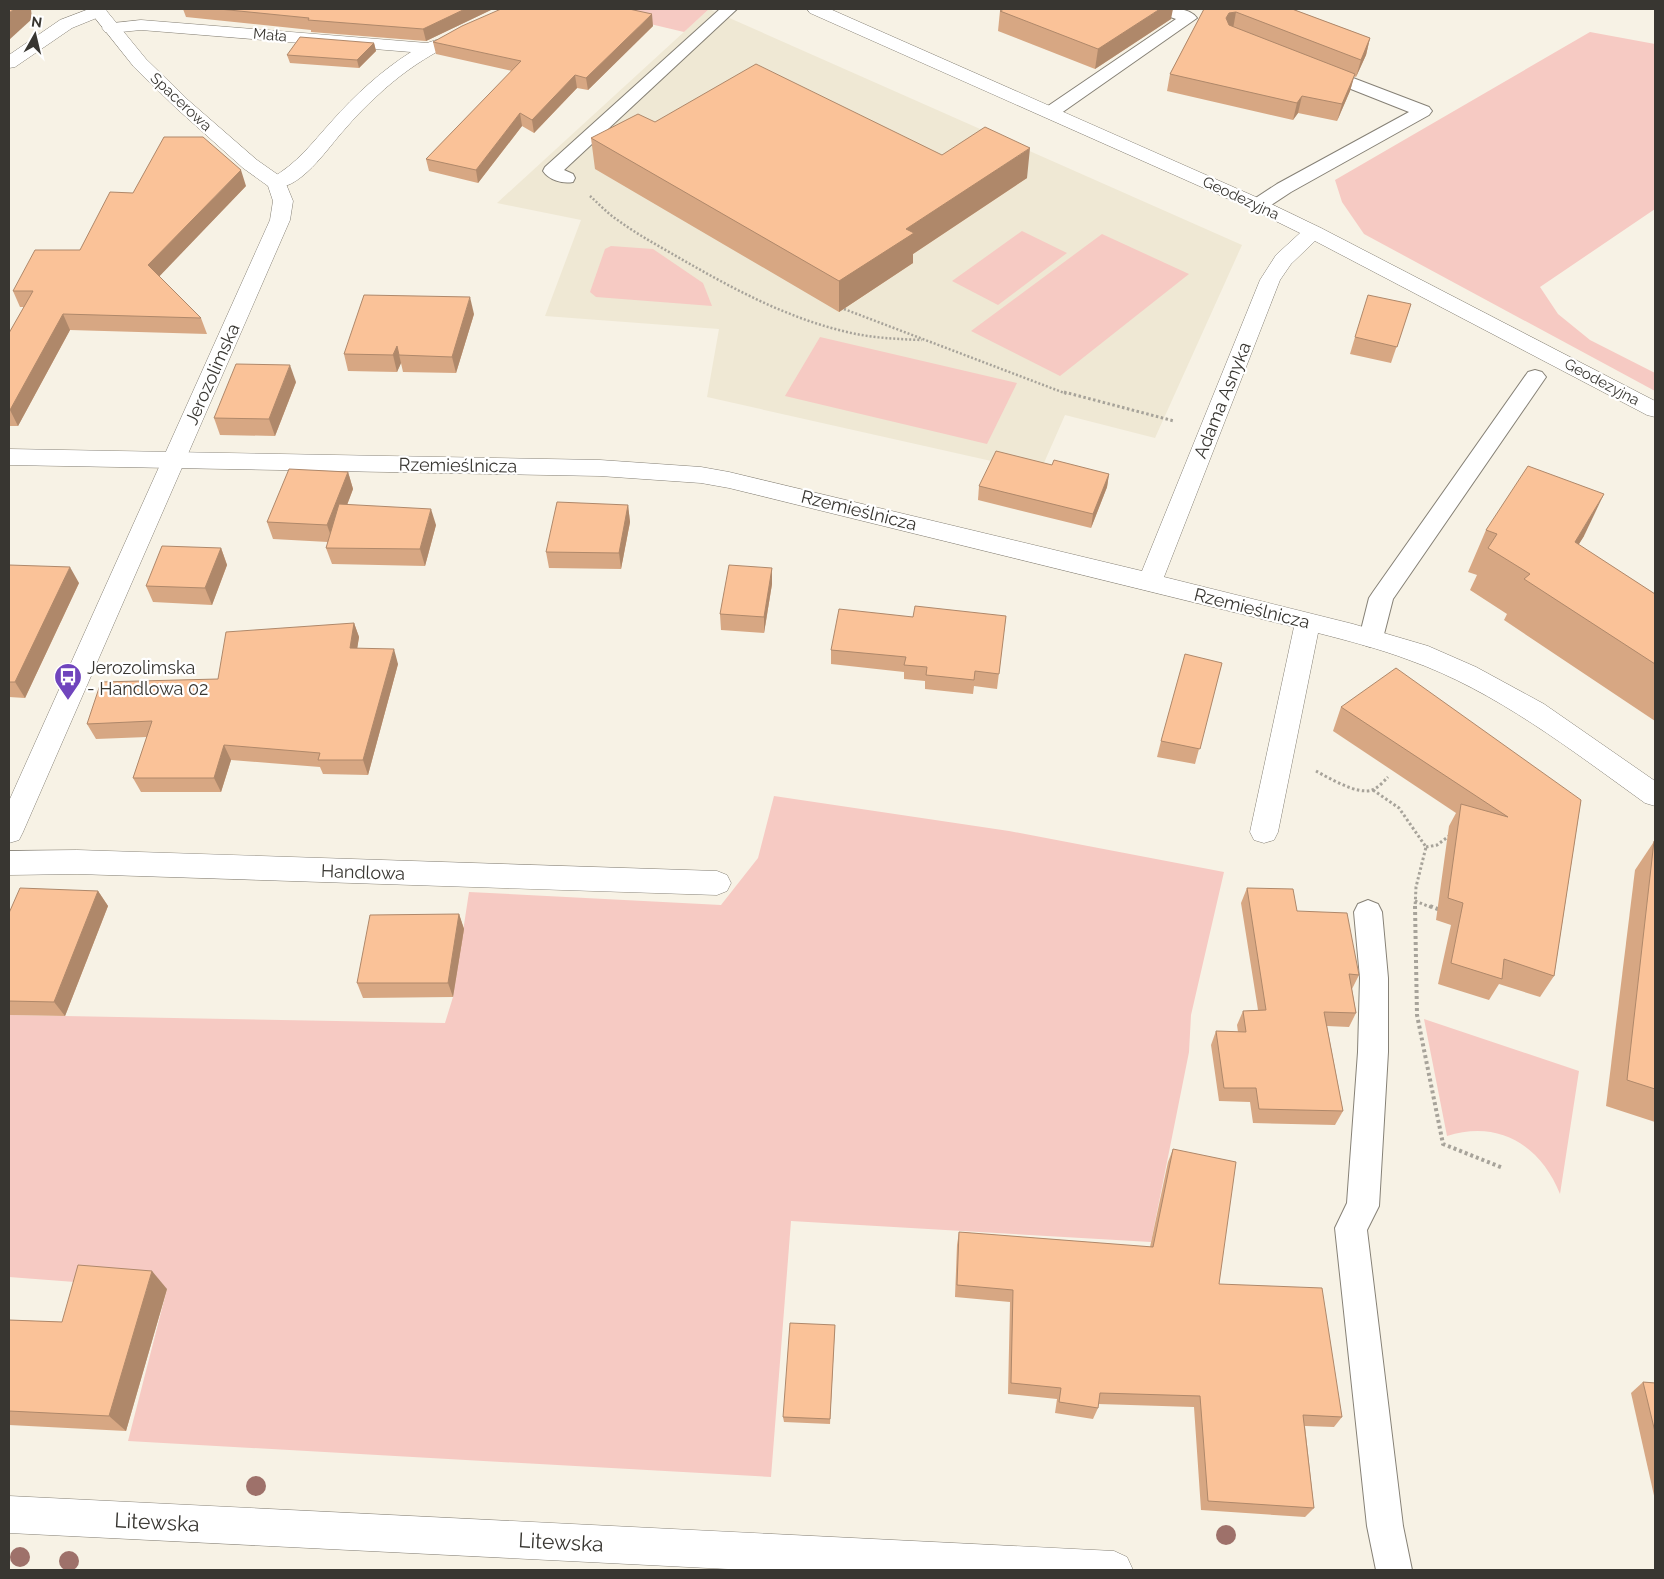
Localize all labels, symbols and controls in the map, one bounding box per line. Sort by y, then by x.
north arrow [10,10,60,60]
text: N [30,13,43,31]
street label: Mała [252,25,288,45]
street label: Spacerowa [147,69,215,135]
street label: Geodezyjna [1200,172,1282,224]
street label: Jerozolimska [180,320,244,428]
street label: Adama Asnyka [1189,339,1255,461]
street label: Geodezyjna [1561,355,1643,409]
street label: Rzemieślnicza [399,453,517,477]
street label: Rzemieślnicza [799,485,919,535]
street label: Rzemieślnicza [1192,583,1312,633]
place label: Jerozolimska - Handlowa 02 [87,657,208,699]
bus stop icon: Jerozolimska - Handlowa 02 [53,662,83,701]
street label: Handlowa [321,860,405,884]
street label: Litewska [114,1507,200,1537]
street label: Litewska [518,1527,604,1557]

